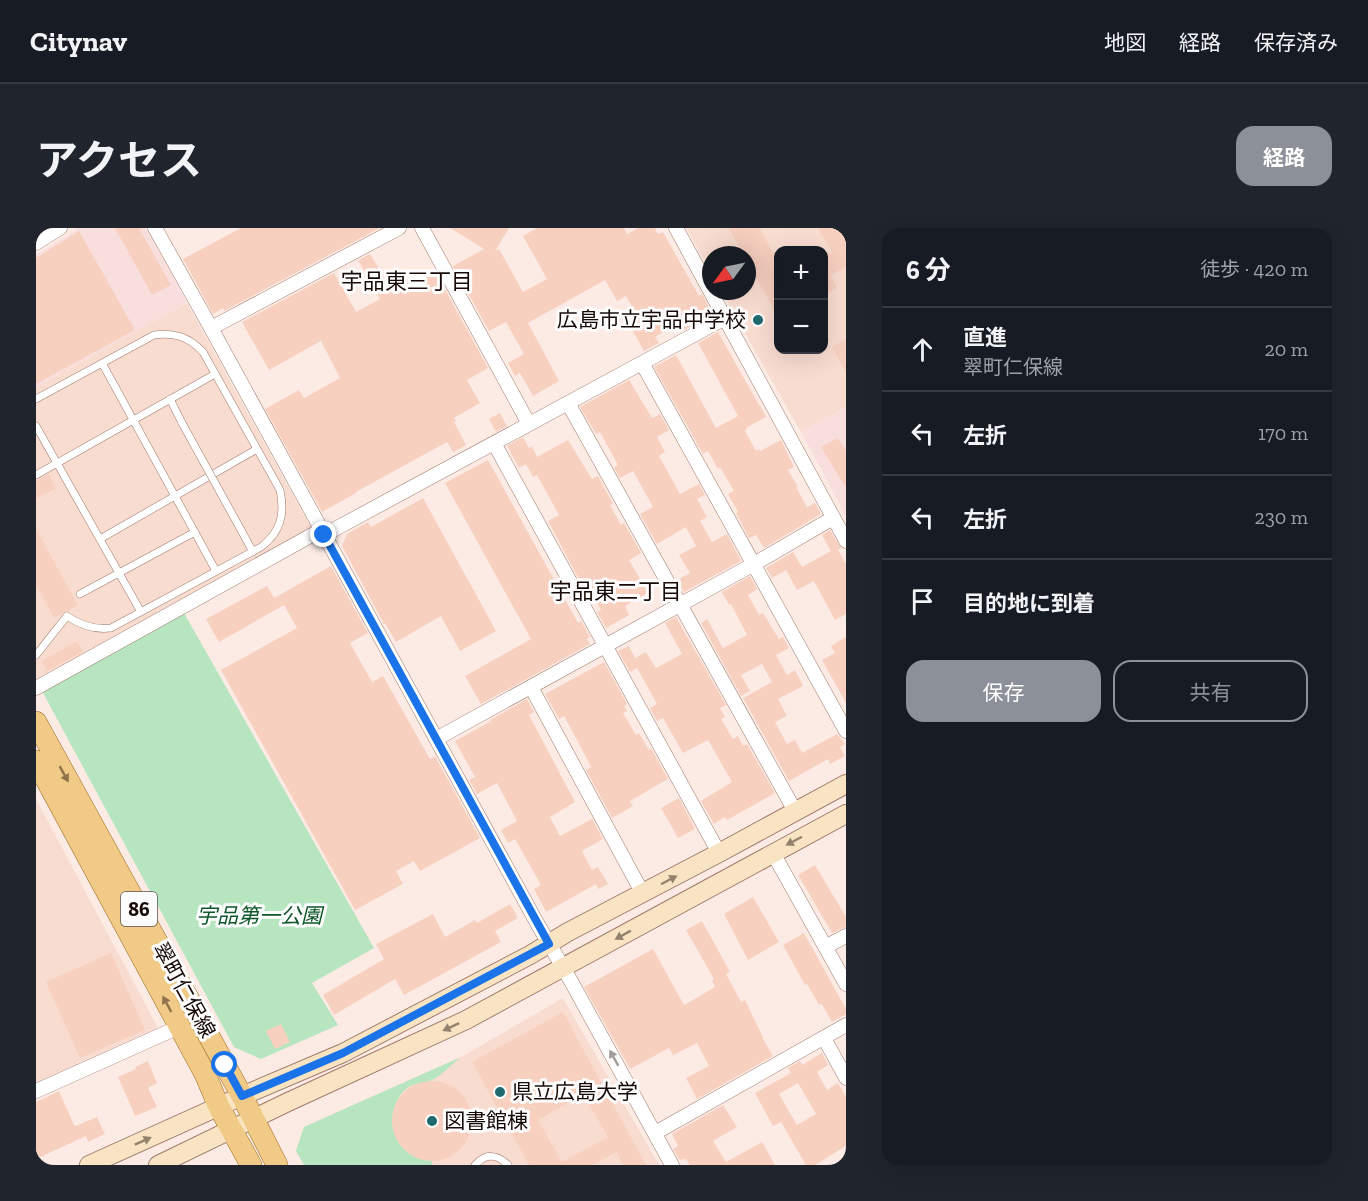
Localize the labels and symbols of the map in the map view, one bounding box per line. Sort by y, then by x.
north arrow [702,246,756,300]
district label: 宇品東三丁目 [341,268,473,295]
place label: 広島市立宇品中学校 [557,307,746,332]
marker: 広島市立宇品中学校 [751,313,765,327]
route end [310,521,336,547]
district label: 宇品東二丁目 [550,578,682,605]
one-way arrow [59,765,69,782]
one-way arrow [786,836,803,846]
one-way arrow [660,875,677,885]
road number: 86 [121,892,157,926]
park label: 宇品第一公園 [196,903,325,928]
one-way arrow [614,930,631,940]
street label: 翠町仁保線 [148,938,221,1042]
one-way arrow [162,995,172,1012]
one-way arrow [443,1022,460,1031]
one-way arrow [609,1050,619,1067]
route start [211,1051,237,1077]
place label: 県立広島大学 [512,1079,638,1104]
marker: 県立広島大学 [493,1085,507,1099]
place label: 図書館棟 [444,1108,528,1133]
marker: 図書館棟 [425,1114,439,1128]
one-way arrow [134,1136,152,1146]

